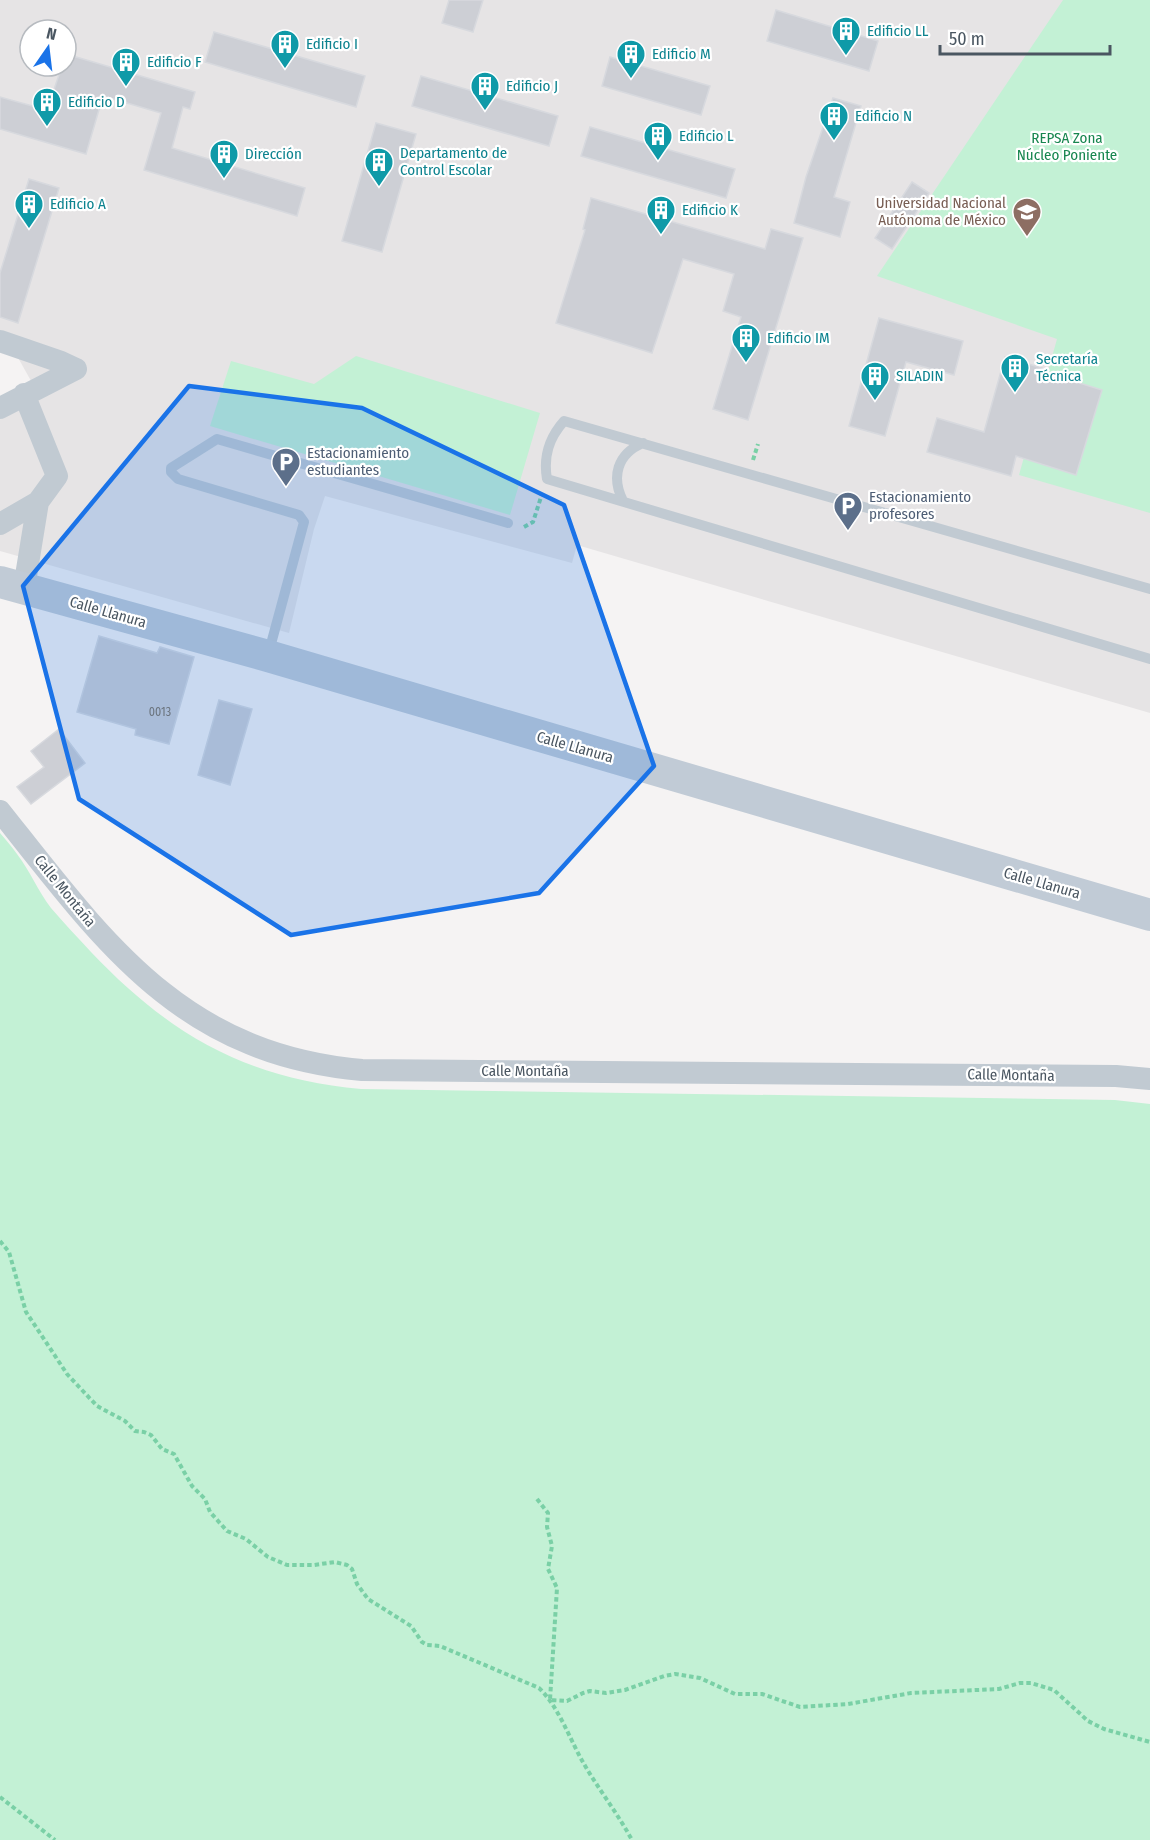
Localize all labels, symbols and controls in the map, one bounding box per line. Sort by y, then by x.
building icon: Edificio LL [830,15,862,57]
north arrow [18,18,78,78]
scale bar [940,18,1110,56]
place label: Edificio LL [867,22,929,40]
text: N [45,24,58,44]
building icon: Edificio I [269,28,301,70]
text: 50 m [949,28,985,50]
place label: Edificio I [306,35,358,53]
building icon: Edificio M [615,38,647,80]
place label: Edificio M [652,45,711,63]
building icon: Edificio F [110,46,142,88]
place label: Edificio F [147,53,202,71]
building icon: Edificio J [469,70,501,112]
place label: Edificio J [506,77,558,95]
building icon: Edificio D [31,86,63,128]
place label: Edificio D [68,93,125,111]
building icon: Edificio N [818,100,850,142]
place label: Edificio N [855,107,912,125]
building icon: Edificio L [642,120,674,162]
place label: Edificio L [679,127,734,145]
park label: REPSA Zona Núcleo Poniente [1017,129,1117,164]
building icon: Dirección [208,138,240,180]
place label: Departamento de Control Escolar [400,144,507,179]
place label: Dirección [245,145,302,163]
building icon: Departamento de Control Escolar [363,146,395,188]
building icon: Edificio A [13,188,45,230]
building icon: Edificio K [645,194,677,236]
place label: Universidad Nacional Autónoma de México [876,194,1006,229]
place label: Edificio A [50,195,106,213]
school or university icon: Universidad Nacional Autónoma de México [1011,196,1043,238]
place label: Edificio K [682,201,738,219]
building icon: Edificio IM [730,322,762,364]
place label: Edificio IM [767,329,830,347]
place label: Secretaría Técnica [1036,350,1098,385]
building icon: Secretaría Técnica [999,352,1031,394]
building icon: SILADIN [859,360,891,402]
place label: SILADIN [896,367,944,385]
place label: Estacionamiento estudiantes [307,444,409,479]
parking icon: Estacionamiento estudiantes [270,446,302,488]
place label: Estacionamiento profesores [869,488,971,523]
parking icon: Estacionamiento profesores [832,490,864,532]
street label: Calle Llanura [68,592,148,632]
house number: 0013 [149,705,171,719]
street label: Calle Llanura [535,727,615,767]
street label: Calle Montaña [31,851,99,931]
street label: Calle Llanura [1002,863,1082,903]
street label: Calle Montaña [481,1062,569,1080]
street label: Calle Montaña [967,1065,1055,1085]

